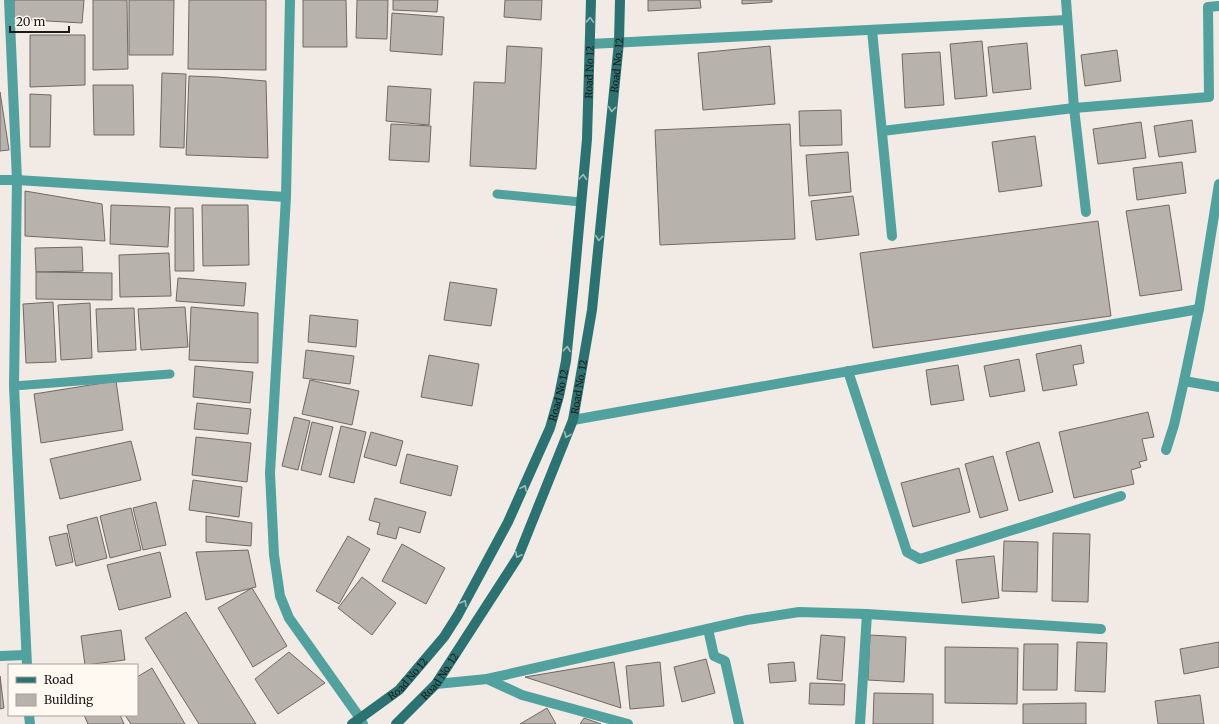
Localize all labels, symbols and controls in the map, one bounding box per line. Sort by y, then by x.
scale bar [10,8,69,34]
text: 20 m [16,14,45,29]
one-way arrow [586,17,594,23]
street label: Road No. 12 [608,38,626,93]
street label: Road No 12 [582,45,597,99]
one-way arrow [608,106,617,112]
one-way arrow [579,174,588,181]
one-way arrow [595,235,604,241]
one-way arrow [562,346,571,352]
street label: Road No. 12 [568,359,590,415]
street label: Road No 12 [546,368,571,423]
one-way arrow [563,431,571,438]
one-way arrow [519,485,527,492]
one-way arrow [515,551,523,558]
one-way arrow [459,600,467,608]
street label: Road No. 12 [418,650,461,703]
street label: Road No 12 [385,655,431,703]
legend [8,664,138,716]
text: Road [44,672,73,687]
text: Building [44,692,94,707]

